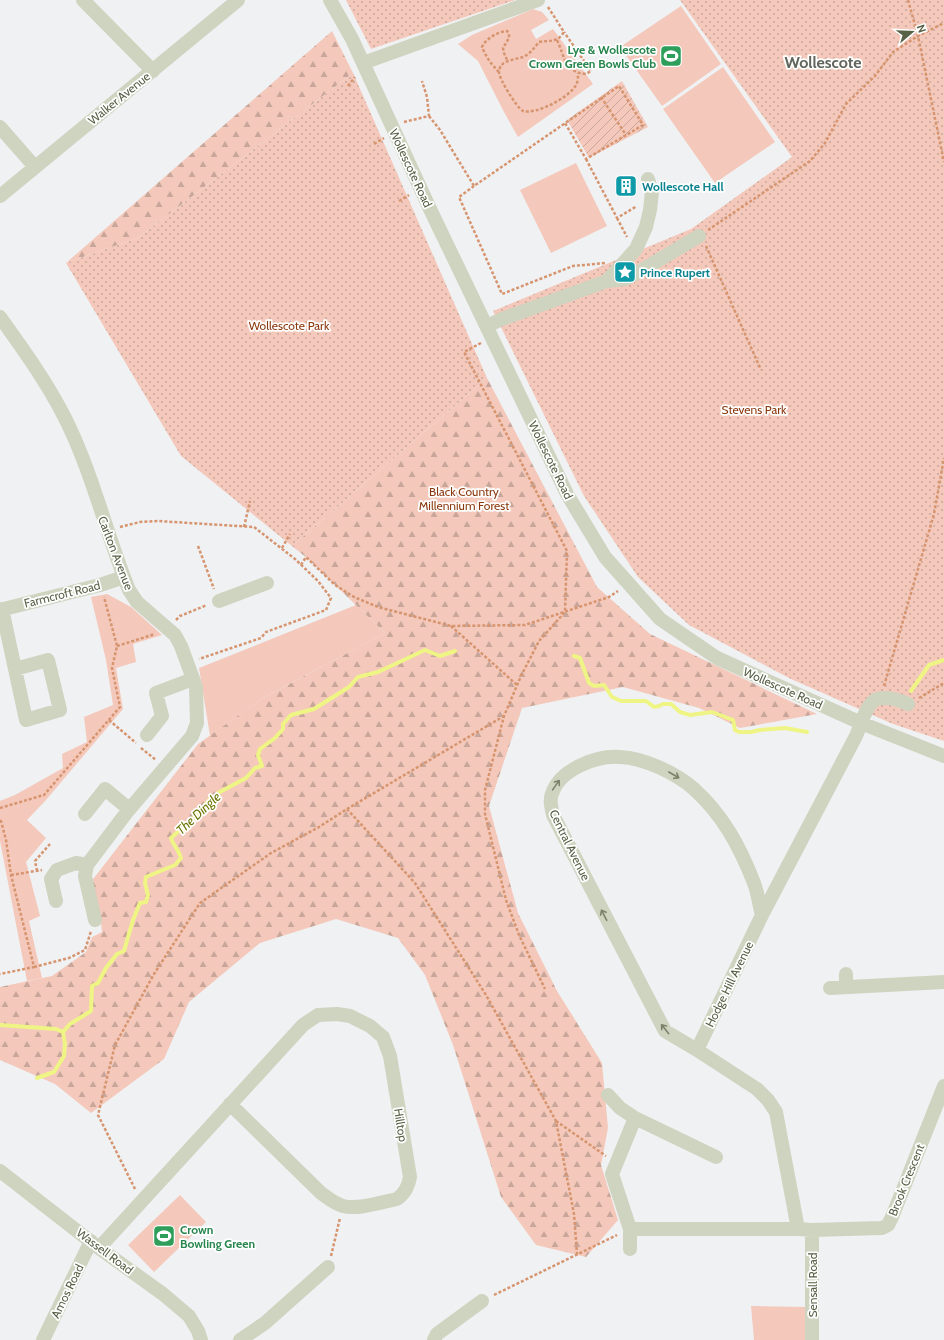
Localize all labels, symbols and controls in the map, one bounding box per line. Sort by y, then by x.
north arrow [892,12,932,52]
text: N [914,23,929,35]
place label: Lye & Wollescote Crown Green Bowls Club [529,42,656,71]
sports icon: Lye & Wollescote Crown Green Bowls Club [658,43,684,69]
district label: Wollescote [784,53,862,72]
street label: Walker Avenue [85,68,153,128]
street label: Wollescote Road [386,126,436,210]
building icon: Wollescote Hall [613,173,639,199]
place label: Wollescote Hall [642,179,724,194]
place icon: Prince Rupert [612,259,638,285]
place label: Prince Rupert [640,265,710,280]
park label: Wollescote Park [249,318,330,333]
park label: Stevens Park [722,402,787,417]
street label: Wollescote Road [526,419,576,501]
park label: Black Country Millennium Forest [419,484,509,513]
street label: Carlton Avenue [95,514,137,592]
street label: Farmcroft Road [22,577,102,611]
street label: Wollescote Road [741,664,825,712]
one-way arrow [668,772,680,780]
one-way arrow [552,780,560,791]
water label: The Dingle [172,788,224,838]
street label: Central Avenue [546,807,594,883]
one-way arrow [600,909,608,921]
street label: Hodge Hill Avenue [702,939,756,1029]
one-way arrow [661,1024,669,1035]
street label: Hilltop [391,1107,411,1143]
street label: Brook Crescent [885,1142,927,1218]
place label: Crown Bowling Green [180,1222,255,1251]
sports icon: Crown Bowling Green [151,1223,177,1249]
street label: Wassell Road [74,1225,136,1277]
street label: Sensall Road [805,1253,820,1317]
street label: Amos Road [47,1262,87,1320]

